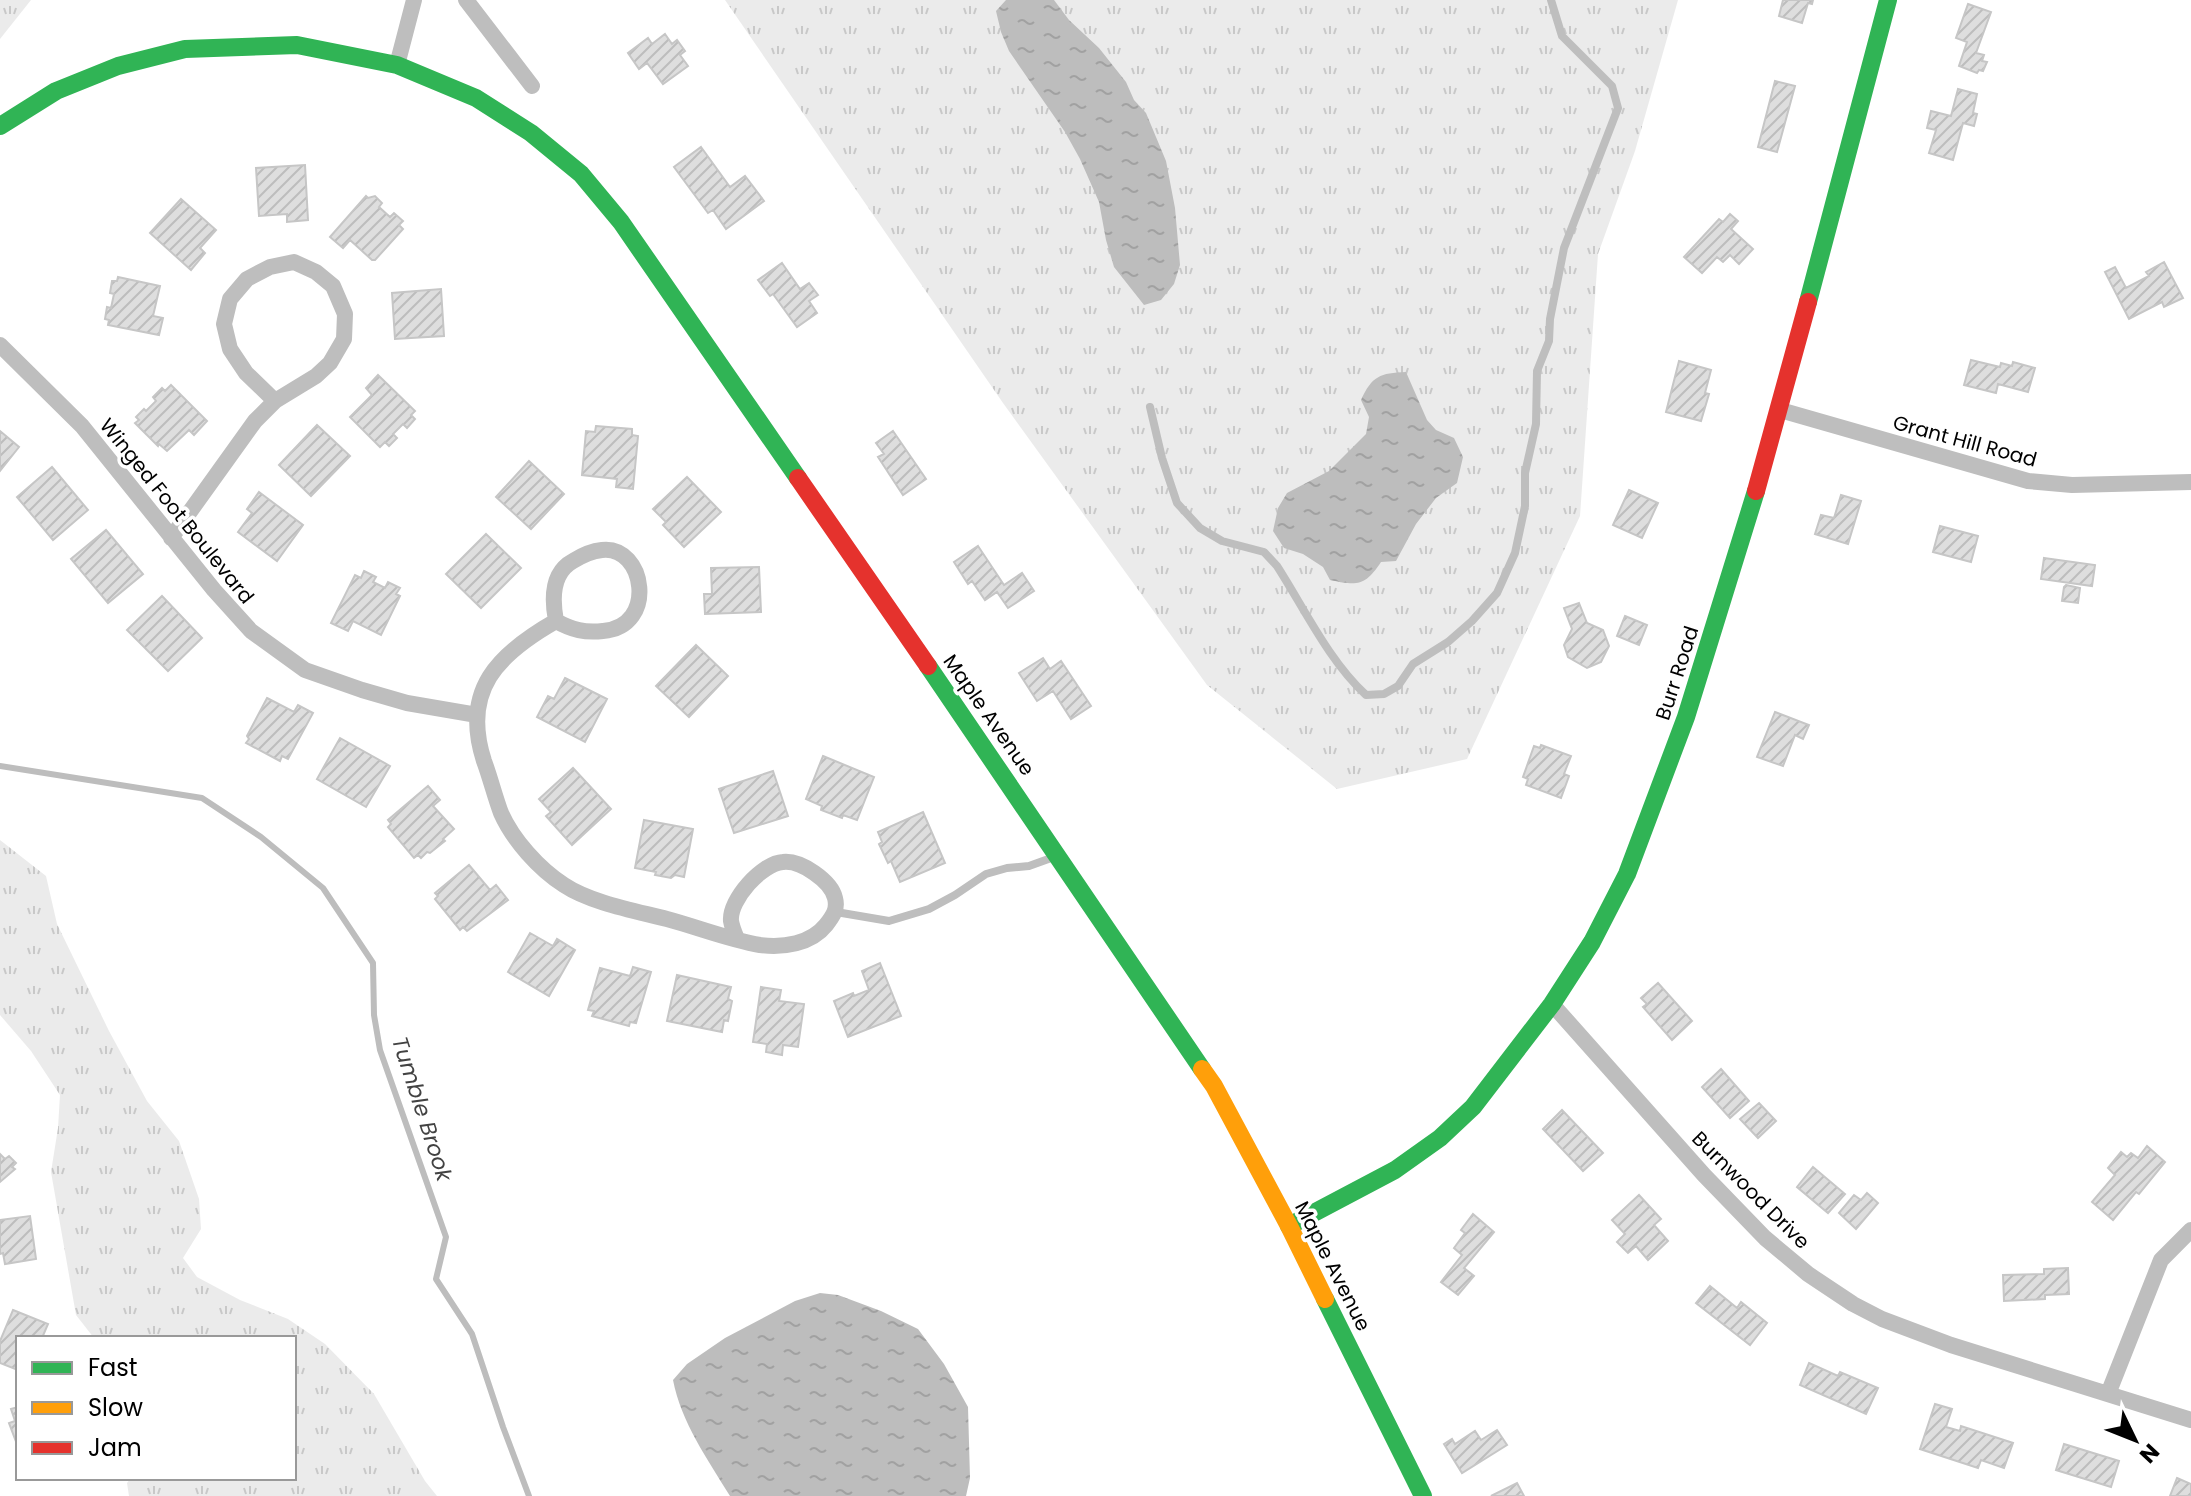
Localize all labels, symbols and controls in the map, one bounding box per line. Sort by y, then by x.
street label: Grant Hill Road [1890,408,2040,474]
street label: Winged Foot Boulevard [93,412,261,610]
street label: Burr Road [1649,622,1705,724]
street label: Maple Avenue [937,649,1041,781]
water label: Tumble Brook [384,1033,460,1187]
street label: Burnwood Drive [1686,1125,1816,1255]
street label: Maple Avenue [1288,1196,1378,1336]
legend [16,1336,296,1480]
text: Fast [88,1351,138,1384]
text: Slow [88,1391,143,1424]
north arrow [2095,1400,2175,1480]
text: Jam [88,1431,142,1464]
text: N [2132,1437,2166,1470]

